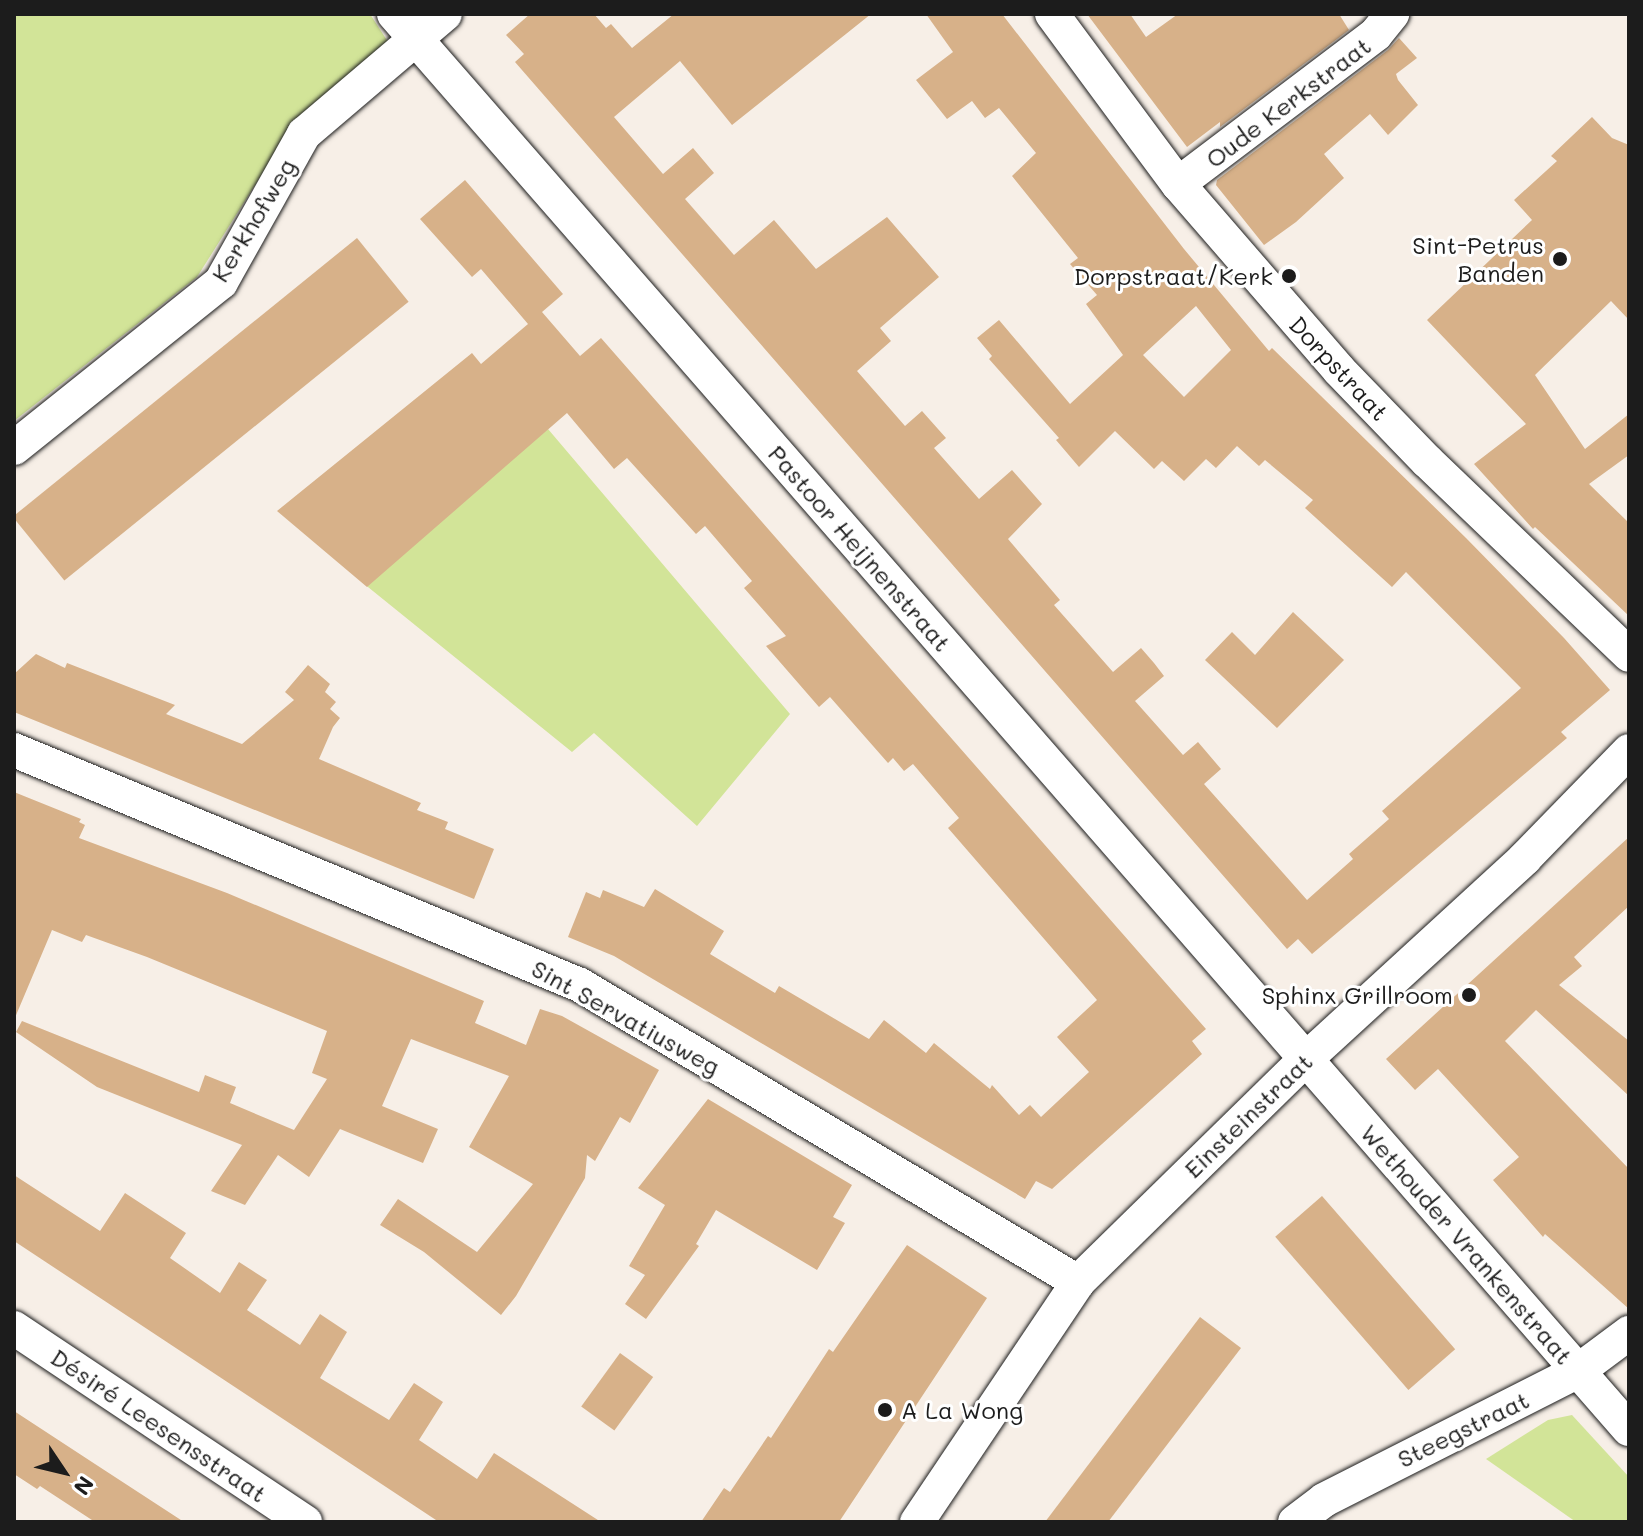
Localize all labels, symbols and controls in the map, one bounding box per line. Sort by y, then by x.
street label: Oude Kerkstraat [1200,31,1376,173]
street label: Kerkhofweg [205,153,301,287]
place label: Sint-Petrus Banden [1412,231,1544,287]
marker: Sint-Petrus Banden [1551,250,1569,268]
place label: Dorpstraat/Kerk [1074,262,1273,290]
marker: Dorpstraat/Kerk [1280,267,1298,285]
street label: Dorpstraat [1283,310,1395,426]
street label: Pastoor Heijnenstraat [763,439,957,657]
street label: Sint Servatiusweg [527,953,725,1081]
place label: Sphinx Grillroom [1262,981,1453,1009]
marker: Sphinx Grillroom [1460,986,1478,1004]
street label: Einsteinstraat [1178,1047,1318,1183]
street label: Wethouder Vrankenstraat [1355,1118,1579,1370]
street label: Désiré Leesensstraat [46,1342,272,1508]
street label: Steegstraat [1393,1385,1533,1473]
place label: A La Wong [901,1396,1023,1424]
marker: A La Wong [876,1401,894,1419]
north arrow [24,1432,104,1512]
text: N [67,1471,101,1501]

